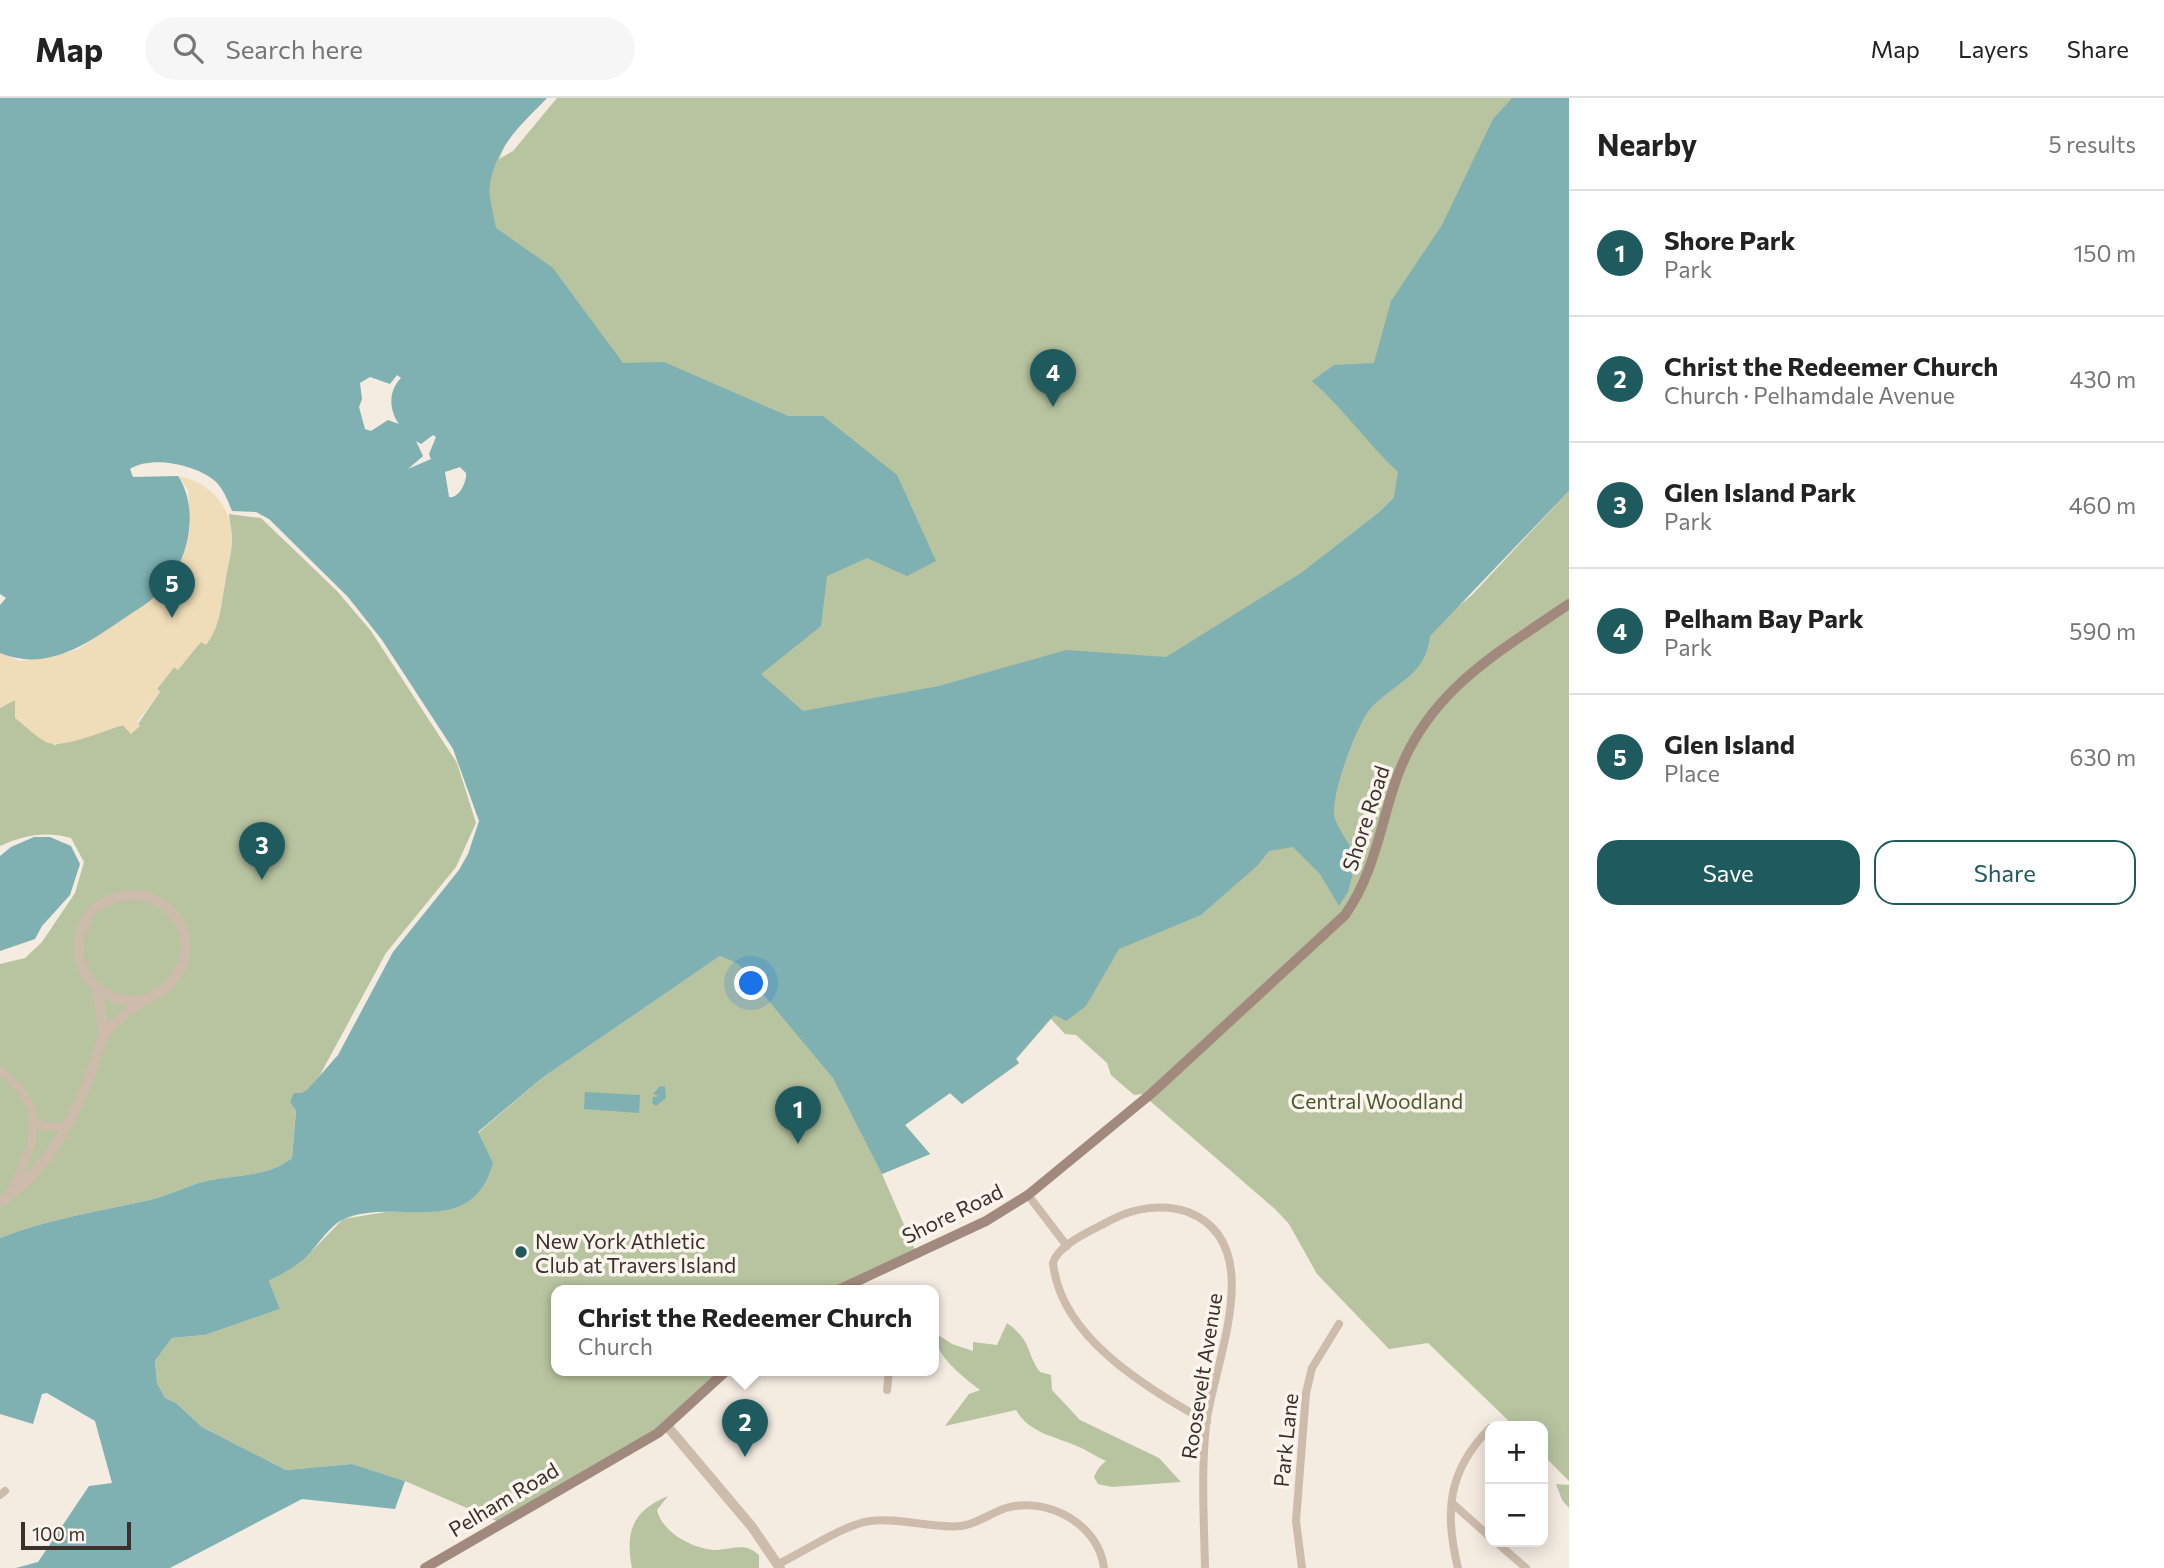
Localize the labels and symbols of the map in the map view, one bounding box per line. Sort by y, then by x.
pin: 4 [1030,349,1076,407]
pin: 5 [149,560,195,618]
street label: Shore Road [1336,762,1394,874]
pin: 3 [239,822,285,880]
your location [734,966,768,1000]
pin: 1 [775,1086,821,1144]
park label: Central Woodland [1291,1088,1463,1113]
street label: Shore Road [898,1178,1006,1248]
place label: New York Athletic Club at Travers Island [535,1228,736,1277]
marker: New York Athletic Club at Travers Island [513,1244,529,1260]
street label: Roosevelt Avenue [1176,1291,1226,1461]
street label: Park Lane [1268,1392,1302,1488]
pin: 2 [722,1399,768,1457]
street label: Pelham Road [444,1456,562,1542]
scale bar [21,1519,131,1551]

